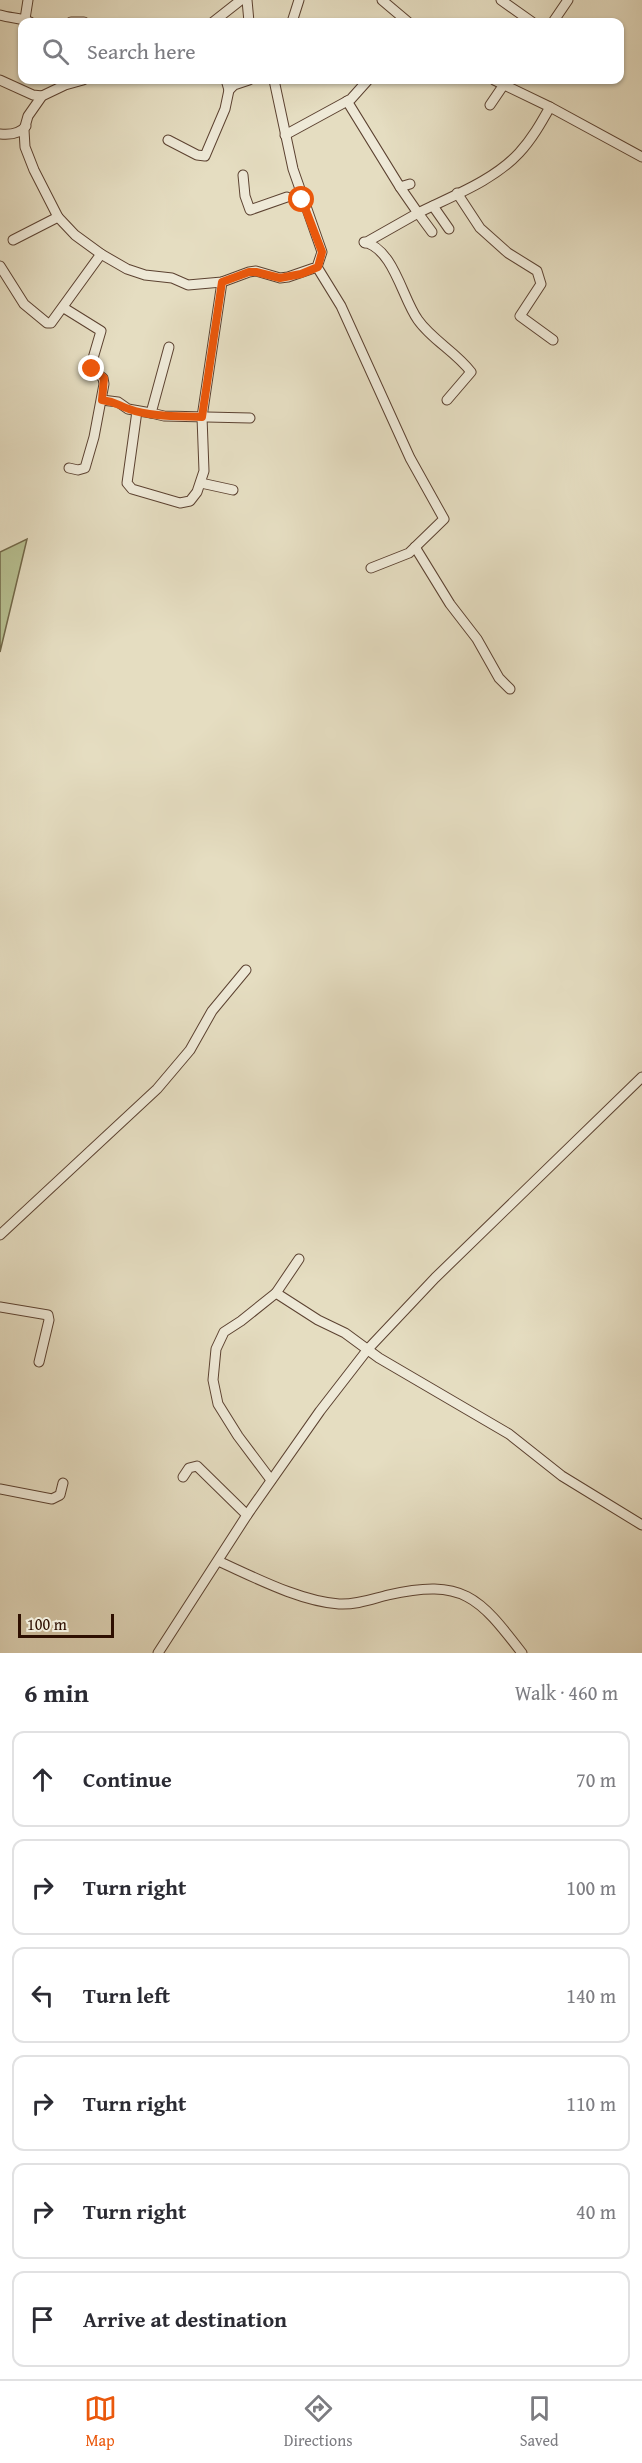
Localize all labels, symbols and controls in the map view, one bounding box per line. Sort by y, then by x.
search box [18,18,624,84]
icon: search [39,35,72,68]
text: Search here [87,35,196,67]
route start [288,186,314,212]
route end [78,355,104,381]
scale bar [18,1611,114,1638]
text: 100 m [27,1612,67,1636]
text: 6 min [24,1673,89,1712]
text: Walk · 460 m [515,1678,618,1707]
icon: ahead [26,1763,59,1796]
text: Continue [83,1763,172,1795]
text: 70 m [576,1765,616,1794]
icon: right [26,1871,59,1904]
text: Turn right [83,1871,186,1903]
text: 100 m [566,1873,616,1902]
icon: left [26,1979,59,2012]
text: Turn left [83,1979,170,2011]
text: 140 m [566,1981,616,2010]
icon: right [26,2087,59,2120]
text: Turn right [83,2087,186,2119]
text: 110 m [566,2089,616,2118]
icon: right [26,2195,59,2228]
text: Turn right [83,2195,186,2227]
text: 40 m [576,2197,616,2226]
icon: arrive [26,2303,59,2336]
text: Arrive at destination [83,2303,287,2335]
tab: Map [84,2392,117,2452]
tab: Directions [284,2392,353,2452]
tab: Saved [520,2392,558,2452]

